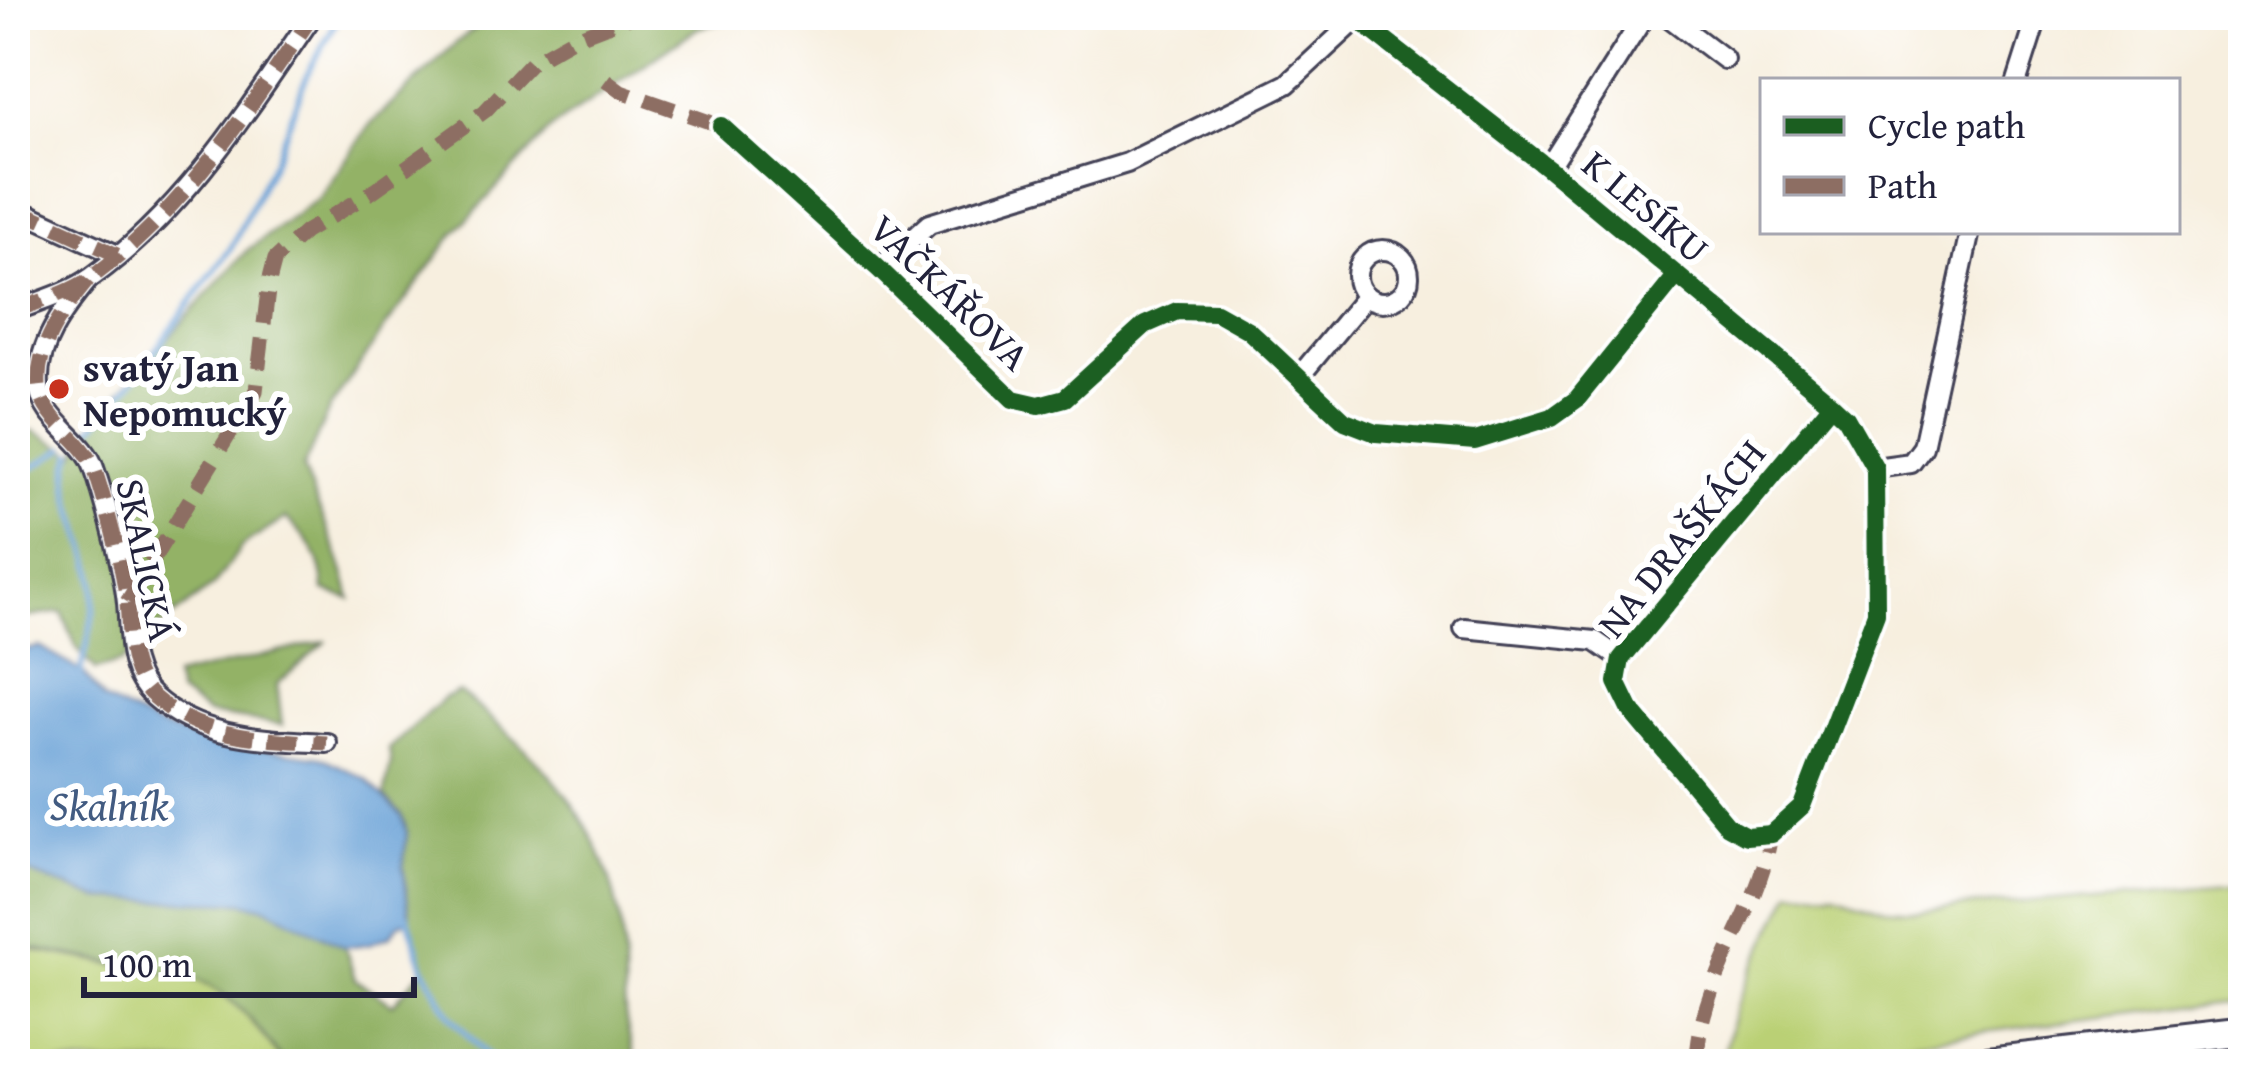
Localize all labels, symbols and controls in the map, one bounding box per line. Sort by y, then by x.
legend [1760,78,2180,234]
text: Cycle path [1868,98,2025,151]
street label: K LESÍKU [1570,136,1722,276]
text: Path [1868,158,1937,211]
street label: VAČKÁŘOVA [857,200,1044,383]
place label: svatý Jan Nepomucký [83,338,287,440]
marker: svatý Jan Nepomucký [46,376,72,402]
street label: NA DRAŠKÁCH [1583,426,1778,649]
street label: SKALICKÁ [102,473,193,647]
water label: Skalník [50,774,169,835]
scale bar [84,923,414,997]
text: 100 m [102,937,191,990]

